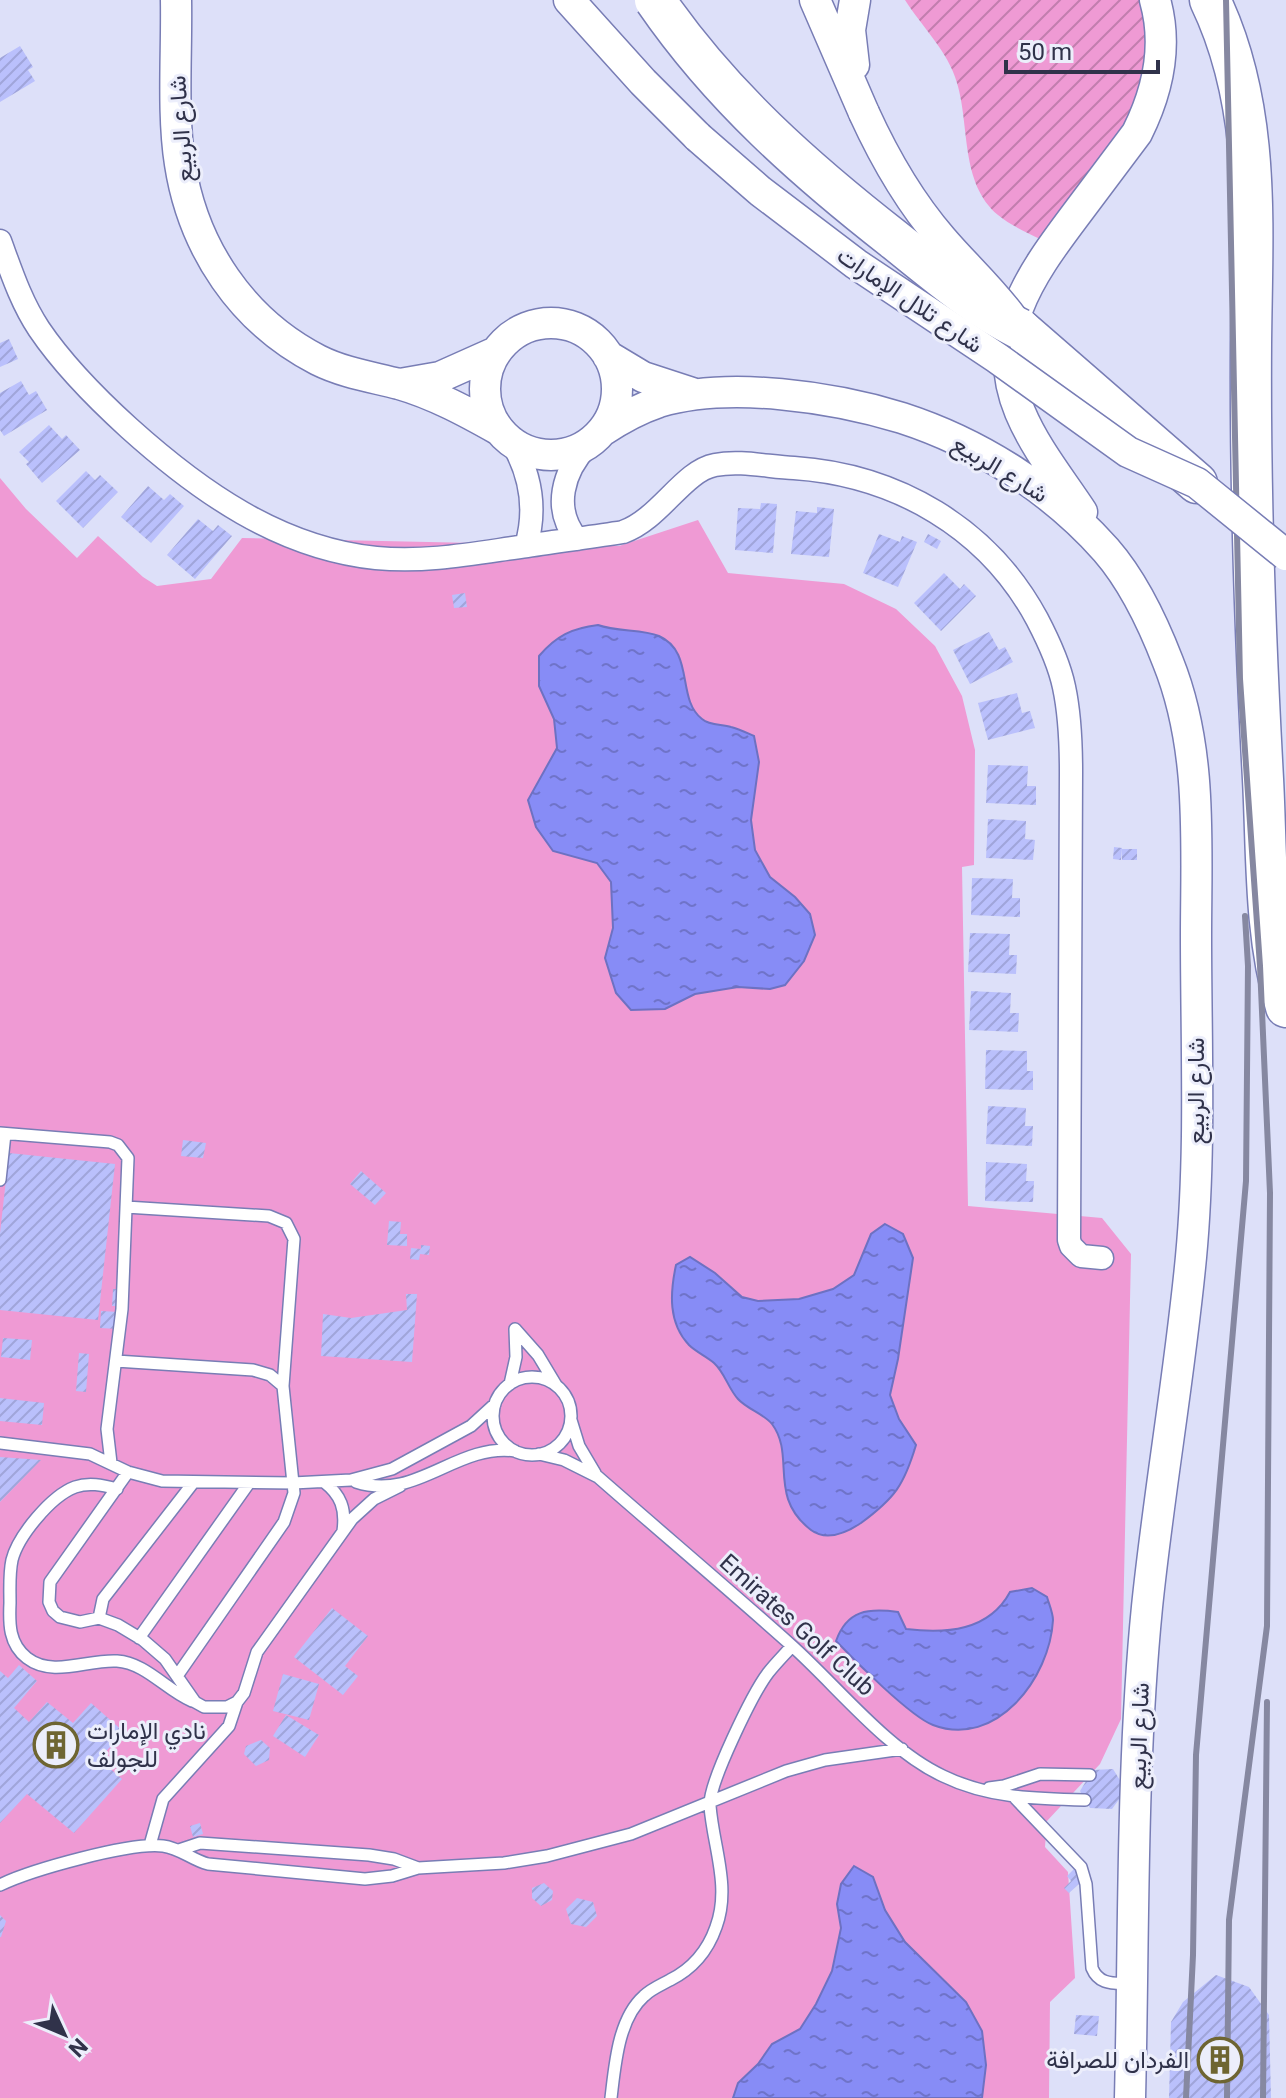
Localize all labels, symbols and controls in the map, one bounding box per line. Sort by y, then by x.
scale bar [1006,24,1158,74]
text: 50 m [1018,38,1072,66]
street label: شارع الربيع [163,74,202,183]
street label: شارع تلال الإمارات [831,241,988,361]
street label: شارع الربيع [945,429,1053,511]
street label: شارع الربيع [1182,1038,1213,1144]
street label: Emirates Golf Club [714,1548,880,1702]
street label: شارع الربيع [1123,1682,1158,1790]
place label: نادي الإمارات للجولف [87,1717,206,1774]
building icon: نادي الإمارات للجولف [32,1721,80,1769]
north arrow [24,1994,104,2074]
text: N [64,2033,92,2062]
building icon: الفردان للصرافة [1196,2036,1244,2084]
place label: الفردان للصرافة [1046,2046,1189,2075]

